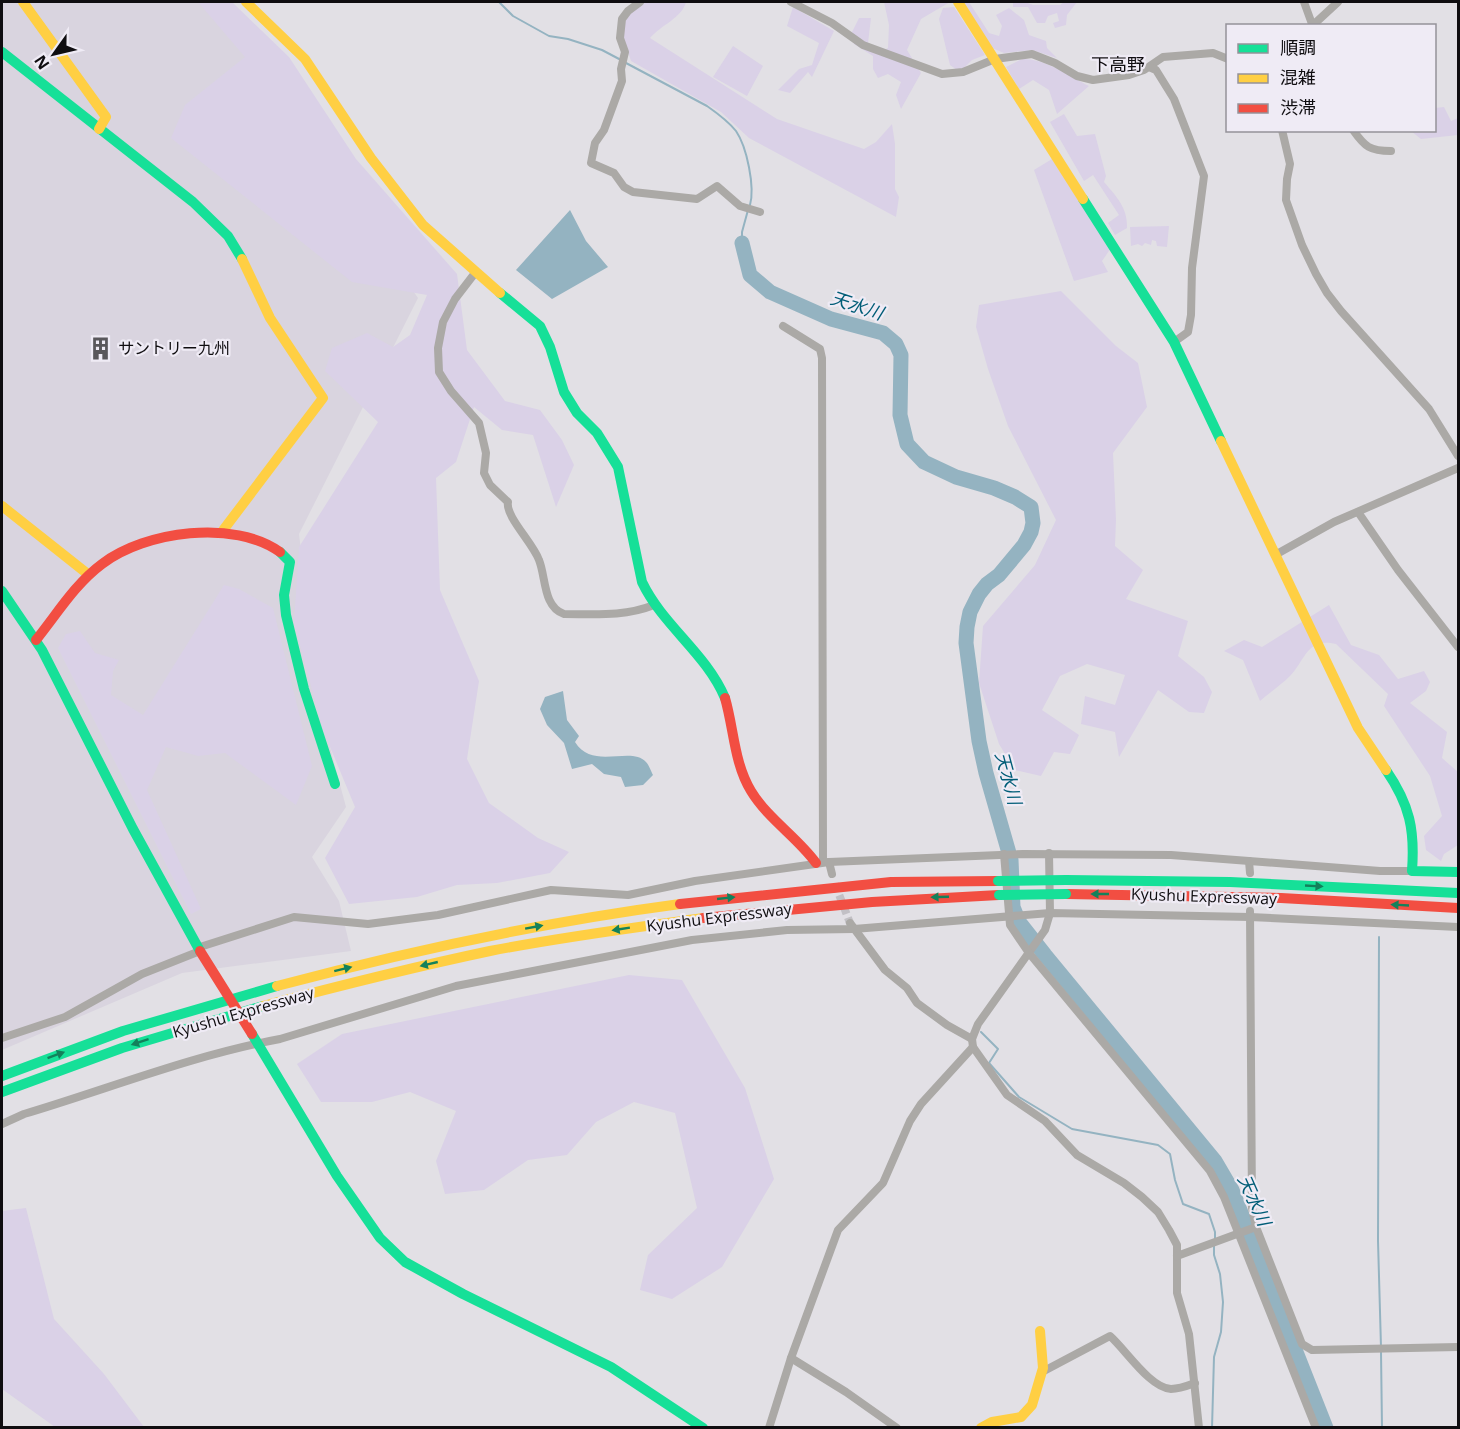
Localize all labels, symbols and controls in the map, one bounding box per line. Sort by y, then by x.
north arrow [24,24,84,84]
legend [1226,24,1436,132]
text: 順調 [1280,35,1316,59]
text: N [29,51,54,74]
district label: 下高野 [1091,52,1145,76]
text: 混雑 [1280,65,1316,89]
text: 渋滞 [1280,95,1316,119]
water label: 天水川 [828,285,888,325]
building icon: サントリー九州 [87,335,113,361]
place label: サントリー九州 [118,337,230,359]
water label: 天水川 [990,749,1028,809]
street label: Kyushu Expressway [1131,882,1278,910]
one-way arrow [1304,882,1323,891]
one-way arrow [1091,889,1110,899]
one-way arrow [717,893,736,903]
one-way arrow [931,893,950,902]
street label: Kyushu Expressway [645,897,794,937]
one-way arrow [1391,900,1410,909]
one-way arrow [524,922,543,931]
one-way arrow [611,925,630,934]
one-way arrow [420,959,438,969]
one-way arrow [334,964,353,974]
street label: Kyushu Expressway [170,981,317,1043]
one-way arrow [131,1038,149,1047]
one-way arrow [47,1050,65,1059]
water label: 天水川 [1233,1170,1278,1231]

